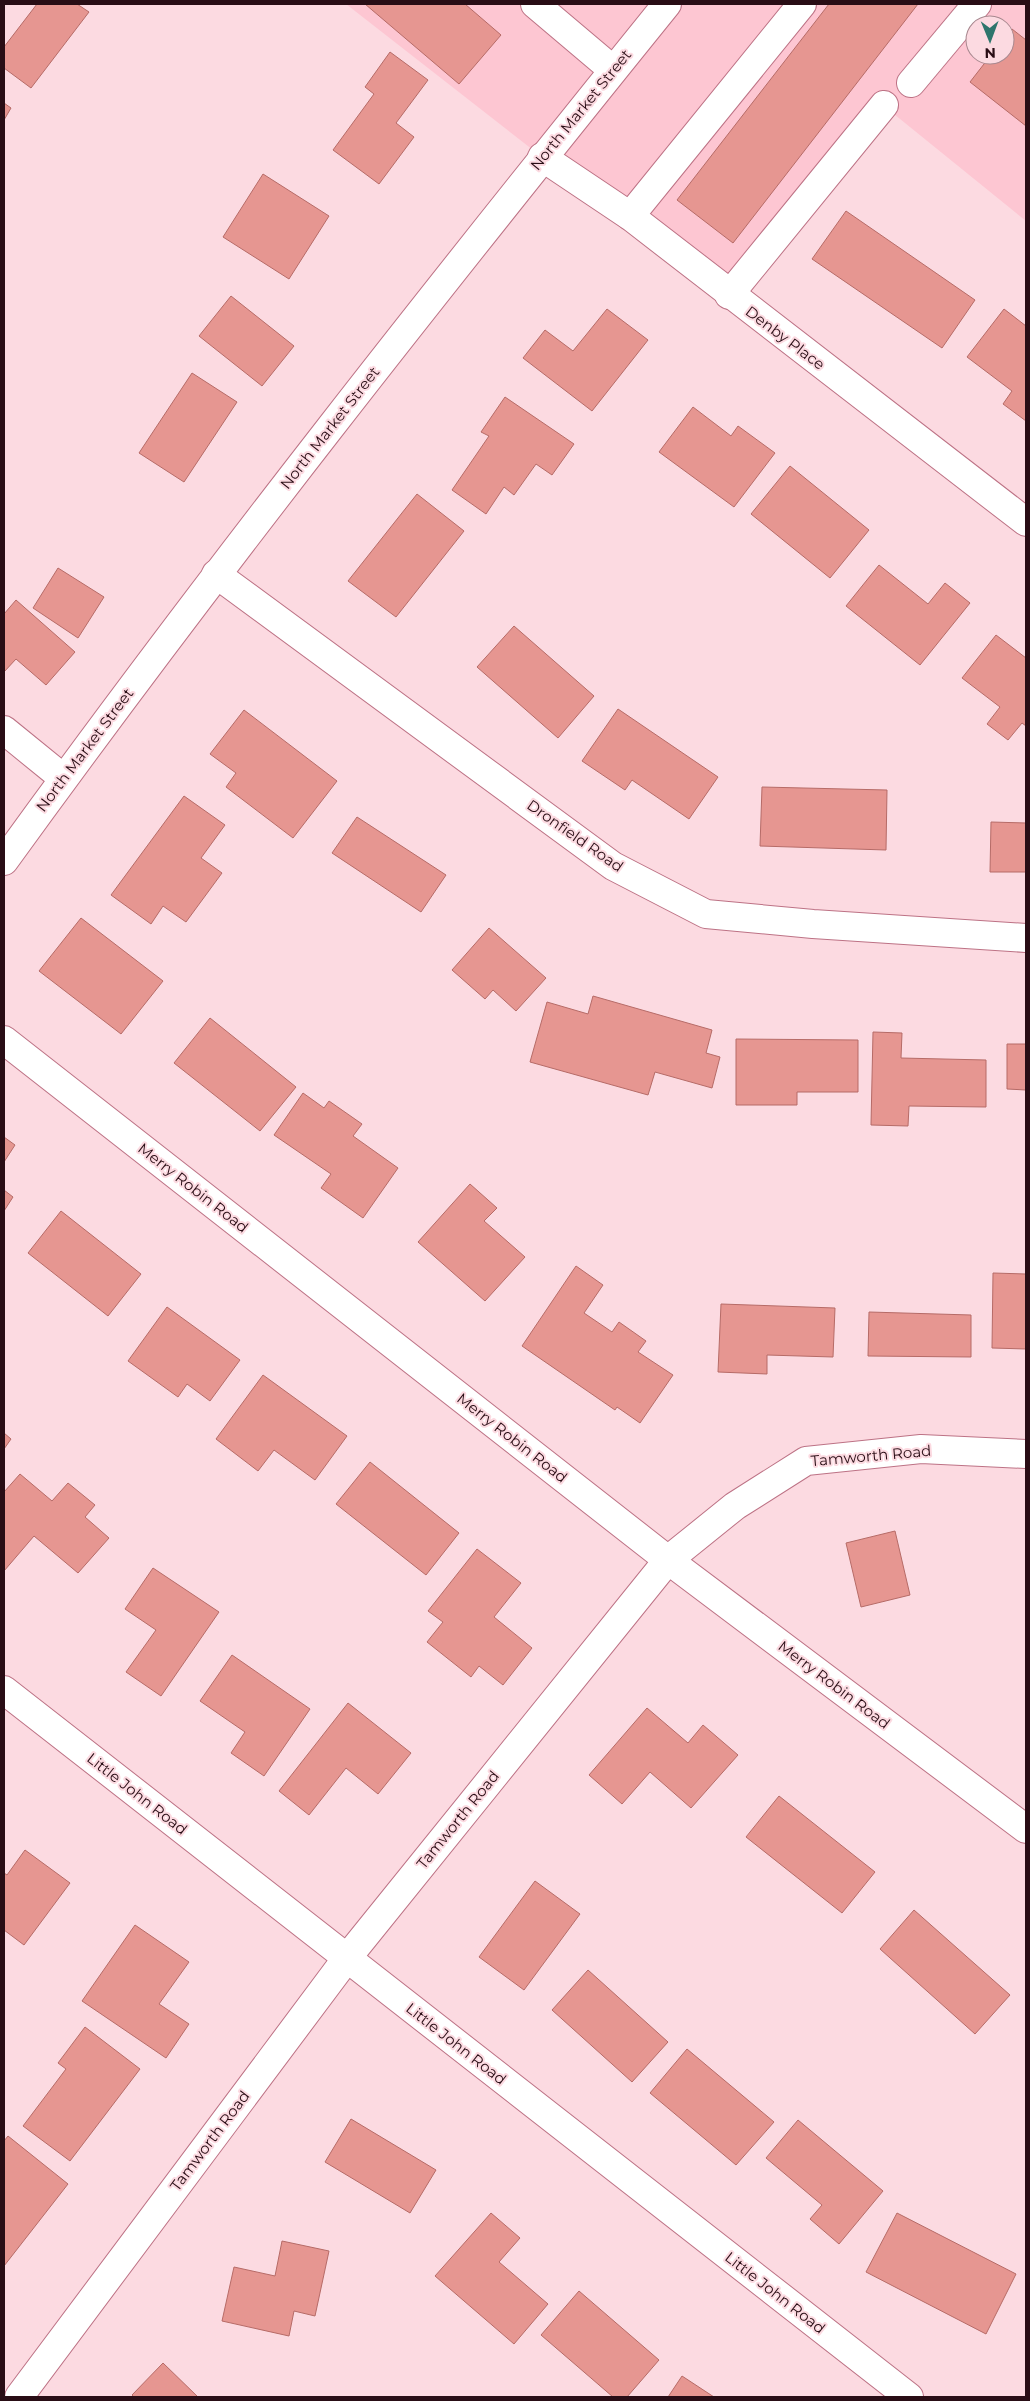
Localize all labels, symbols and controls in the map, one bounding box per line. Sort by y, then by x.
north arrow [965,15,1015,65]
text: N [984,44,996,62]
street label: North Market Street [526,45,635,174]
street label: Denby Place [742,302,829,374]
street label: North Market Street [276,363,383,493]
street label: North Market Street [32,684,137,815]
street label: Dronfield Road [523,795,627,876]
street label: Merry Robin Road [134,1139,252,1237]
street label: Merry Robin Road [453,1389,571,1487]
street label: Tamworth Road [810,1441,932,1470]
street label: Merry Robin Road [775,1636,894,1733]
street label: Little John Road [83,1749,191,1839]
street label: Tamworth Road [412,1767,503,1873]
street label: Little John Road [402,1999,510,2089]
street label: Tamworth Road [166,2087,254,2195]
street label: Little John Road [721,2248,829,2338]

